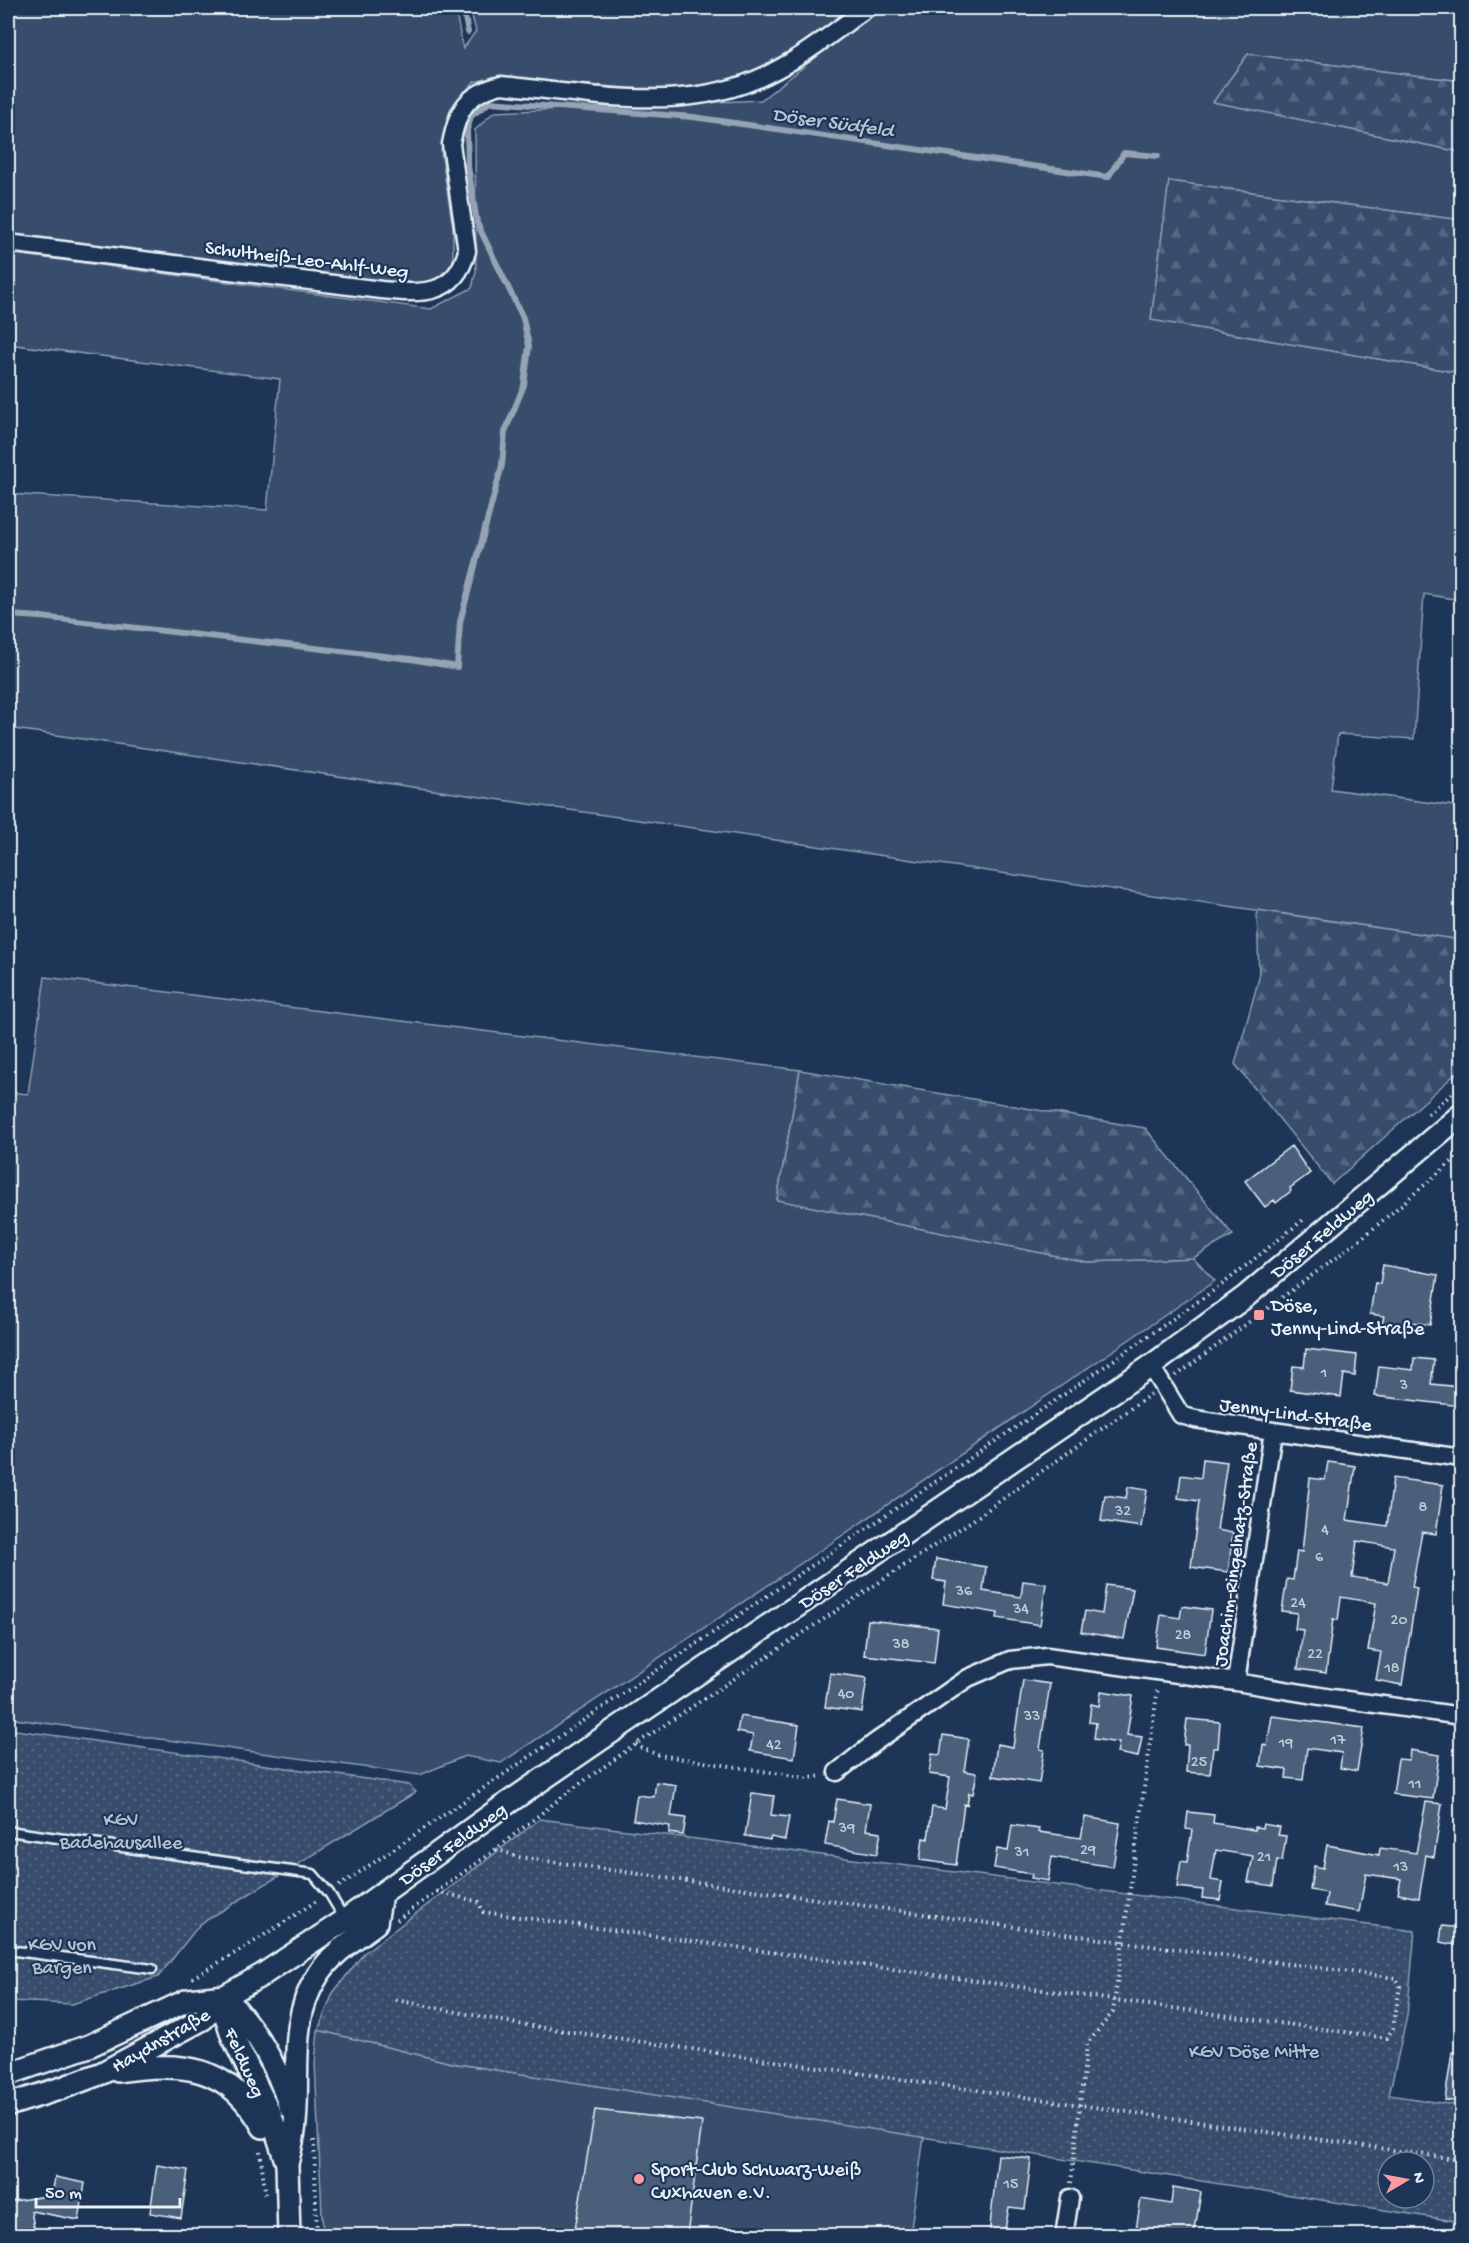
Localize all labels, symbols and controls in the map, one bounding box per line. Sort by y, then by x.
water label: Döser Südfeld [771,104,897,146]
street label: Schultheiß-Leo-Ahlf-Weg [203,238,410,285]
street label: Döser Feldweg [1266,1186,1379,1287]
place label: Döse, Jenny-Lind-Straße [1269,1296,1425,1342]
marker: Döse, Jenny-Lind-Straße [1252,1308,1266,1322]
house number: 1 [1320,1365,1327,1384]
house number: 3 [1399,1377,1408,1396]
street label: Jenny-Lind-Straße [1218,1394,1374,1439]
street label: Joachim-Ringelnatz-Straße [1210,1440,1265,1668]
house number: 8 [1419,1499,1428,1518]
house number: 32 [1114,1503,1131,1522]
house number: 4 [1321,1522,1329,1541]
street label: Döser Feldweg [794,1526,914,1617]
house number: 6 [1315,1549,1324,1568]
house number: 36 [955,1583,973,1602]
house number: 24 [1290,1595,1306,1614]
house number: 34 [1012,1601,1029,1620]
house number: 20 [1391,1612,1407,1631]
house number: 28 [1175,1627,1192,1646]
house number: 38 [891,1636,910,1655]
house number: 22 [1307,1646,1323,1665]
house number: 18 [1383,1660,1400,1679]
house number: 40 [838,1686,854,1705]
house number: 33 [1023,1708,1040,1727]
house number: 17 [1330,1732,1346,1751]
house number: 19 [1278,1735,1293,1754]
house number: 42 [766,1737,782,1756]
house number: 25 [1191,1754,1207,1773]
house number: 11 [1408,1776,1421,1795]
street label: Döser Feldweg [394,1799,512,1894]
park label: KGV Badehausallee [59,1810,183,1856]
house number: 39 [838,1820,855,1839]
house number: 29 [1080,1842,1096,1861]
house number: 31 [1014,1844,1029,1863]
house number: 21 [1257,1849,1271,1868]
house number: 13 [1393,1859,1408,1878]
park label: KGV von Bargen [28,1935,97,1981]
street label: Haydnstraße [108,2004,216,2079]
street label: Feldweg [217,2024,268,2102]
park label: KGV Döse Mitte [1189,2042,1320,2065]
north arrow [1376,2150,1436,2210]
place label: Sport-Club Schwarz-Weiß Cuxhaven e.V. [651,2160,861,2206]
scale bar [36,2171,180,2209]
text: N [1407,2171,1428,2185]
marker: Sport-Club Schwarz-Weiß Cuxhaven e.V. [632,2172,646,2186]
house number: 15 [1003,2176,1018,2195]
text: 50 m [45,2184,82,2205]

